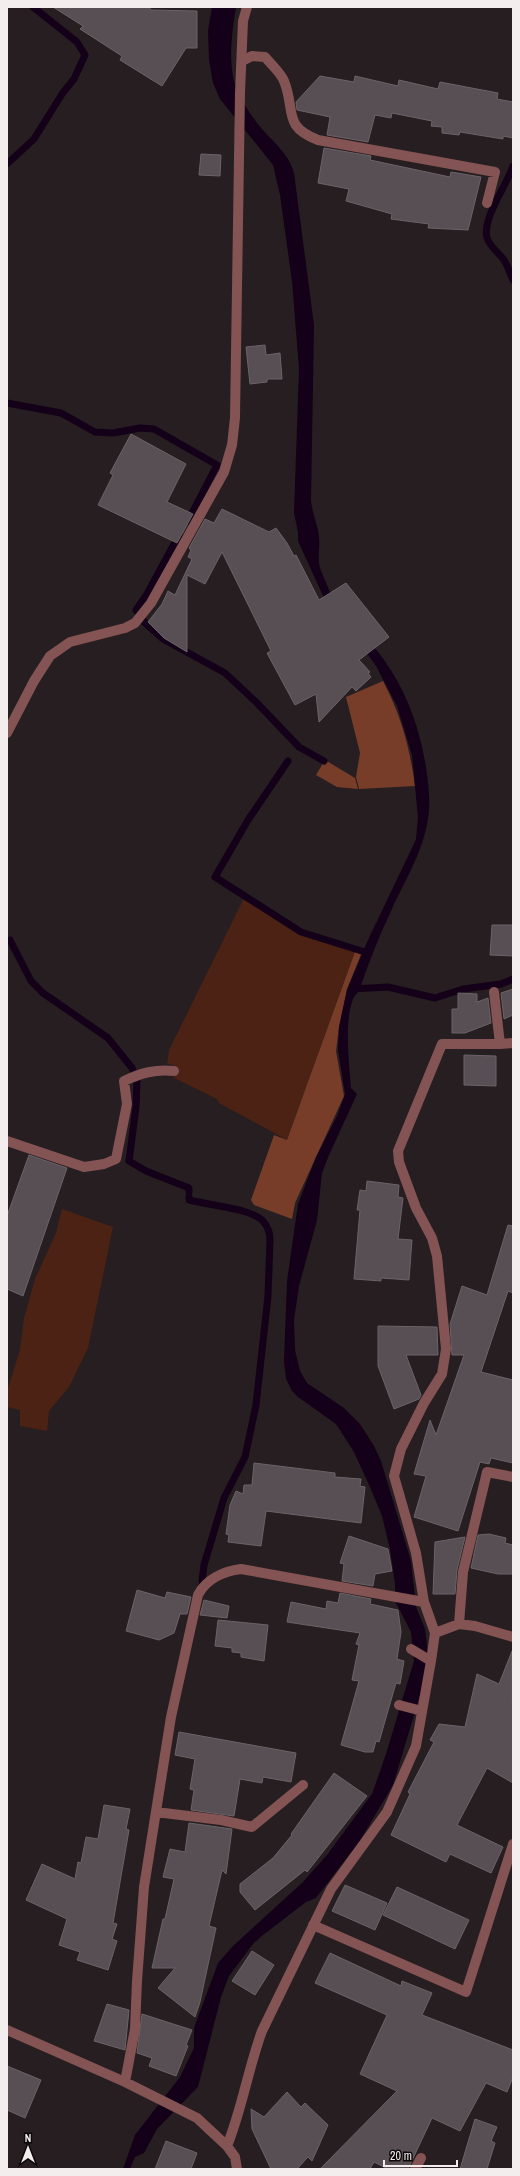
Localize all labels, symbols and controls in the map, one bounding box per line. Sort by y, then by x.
north arrow [8,2128,48,2168]
text: N [25,2131,31,2145]
scale bar [384,2142,457,2168]
text: 20 m [390,2148,412,2164]

